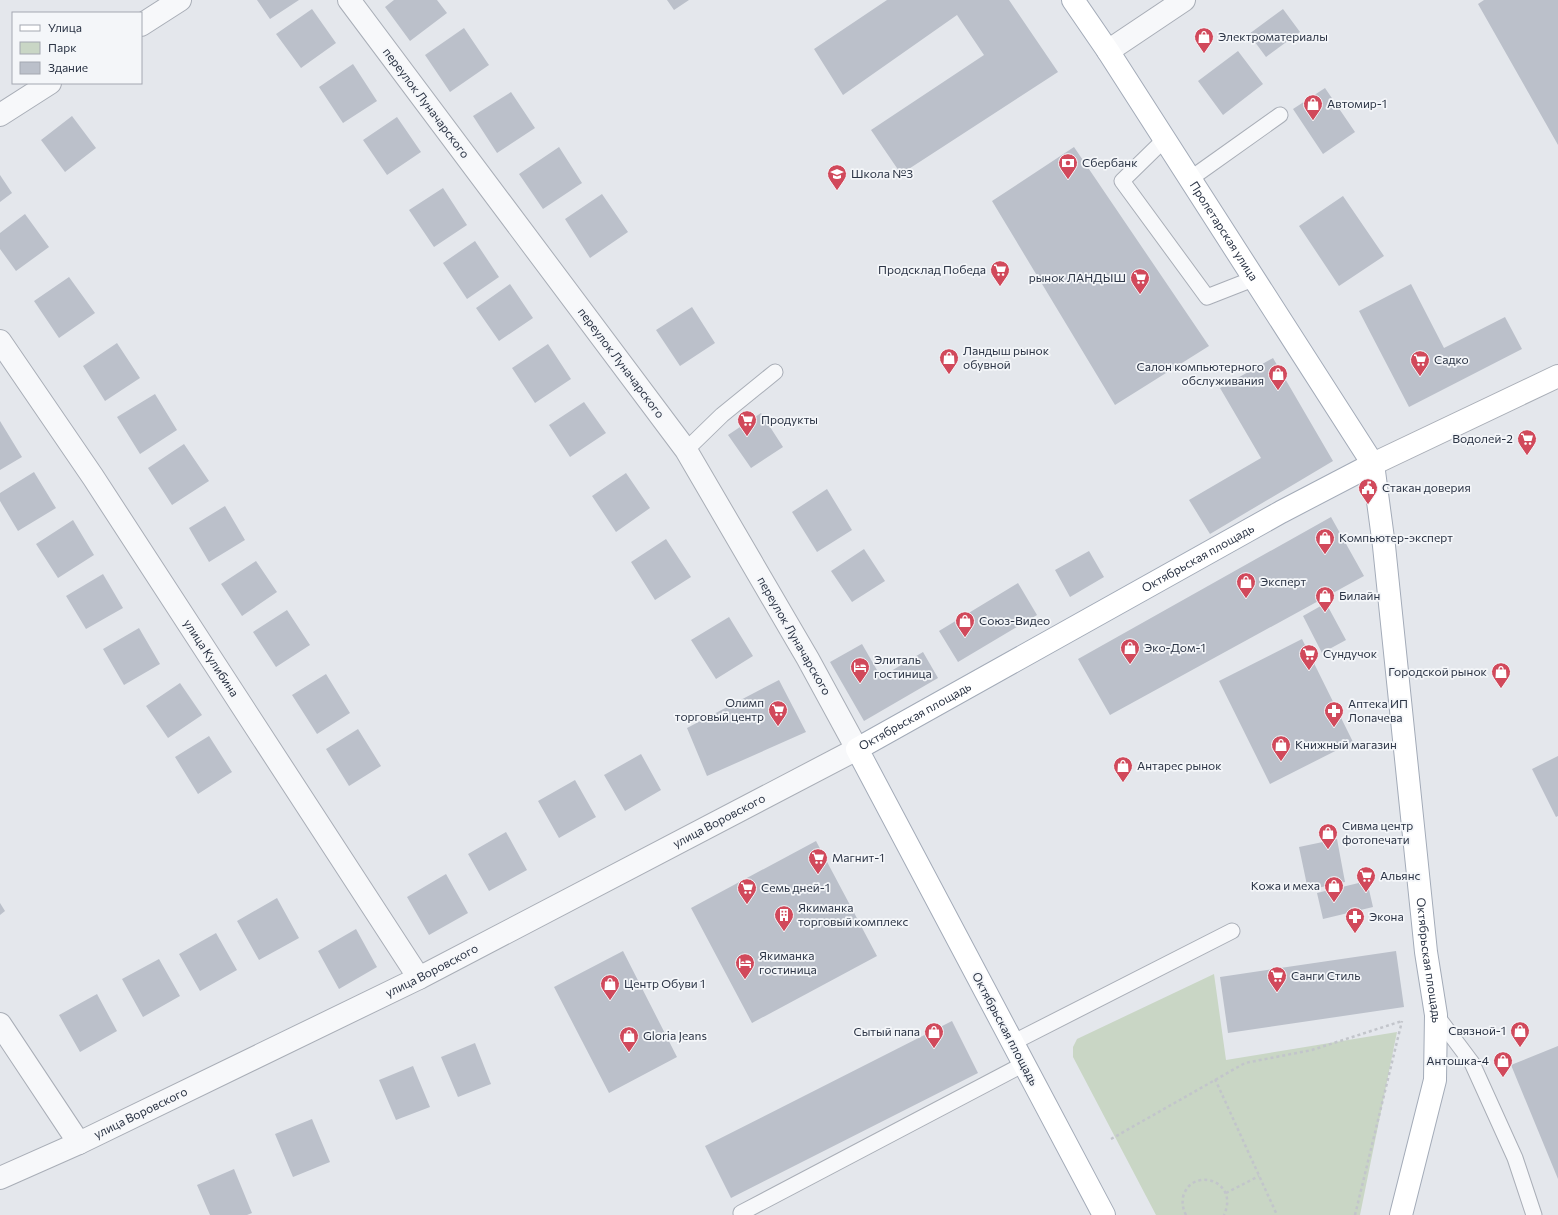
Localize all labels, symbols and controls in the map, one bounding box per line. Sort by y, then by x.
legend [12,12,142,84]
text: Улица [48,20,82,34]
shop icon: Электроматериалы [1193,26,1215,54]
place label: Электроматериалы [1218,29,1328,43]
text: Парк [48,40,77,54]
street label: переулок Луначарского [381,44,473,160]
text: Здание [48,60,88,74]
shop icon: Автомир-1 [1302,93,1324,121]
place label: Автомир-1 [1327,96,1387,110]
bank icon: Сбербанк [1057,152,1079,180]
place label: Сбербанк [1082,155,1138,169]
school or university icon: Школа №3 [826,163,848,191]
place label: Школа №3 [851,166,913,180]
street label: Пролетарская улица [1187,178,1262,283]
supermarket icon: Продсклад Победа [989,259,1011,287]
place label: Продсклад Победа [878,262,986,276]
supermarket icon: рынок ЛАНДЫШ [1129,267,1151,295]
place label: рынок ЛАНДЫШ [1029,270,1126,284]
street label: переулок Луначарского [576,304,668,420]
place label: Ландыш рынок обувной [963,343,1050,371]
shop icon: Ландыш рынок обувной [938,347,960,375]
supermarket icon: Садко [1409,349,1431,377]
place label: Садко [1434,352,1469,366]
place label: Салон компьютерного обслуживания [1137,359,1264,387]
shop icon: Салон компьютерного обслуживания [1267,363,1289,391]
supermarket icon: Продукты [736,409,758,437]
place label: Продукты [761,412,818,426]
supermarket icon: Водолей-2 [1516,428,1538,456]
place label: Водолей-2 [1452,431,1513,445]
public building icon: Стакан доверия [1357,477,1379,505]
place label: Стакан доверия [1382,480,1471,494]
street label: Октябрьская площадь [1139,521,1256,595]
shop icon: Компьютер-эксперт [1314,527,1336,555]
place label: Компьютер-эксперт [1339,530,1453,544]
shop icon: Эксперт [1235,571,1257,599]
street label: переулок Луначарского [755,574,835,697]
place label: Эксперт [1260,574,1306,588]
shop icon: Билайн [1314,585,1336,613]
place label: Билайн [1339,588,1380,602]
shop icon: Союз-Видео [954,610,976,638]
place label: Союз-Видео [979,613,1050,627]
street label: улица Кулибина [181,616,242,699]
shop icon: Эко-Дом-1 [1119,637,1141,665]
place label: Эко-Дом-1 [1144,640,1206,654]
supermarket icon: Сундучок [1298,643,1320,671]
place label: Сундучок [1323,646,1378,660]
place label: Элиталь гостиница [874,652,932,680]
hotel icon: Элиталь гостиница [849,656,871,684]
shop icon: Городской рынок [1490,661,1512,689]
place label: Городской рынок [1388,664,1488,678]
street label: Октябрьская площадь [856,679,973,753]
place label: Олимп торговый центр [675,695,764,723]
place label: Аптека ИП Лопачева [1348,696,1408,724]
supermarket icon: Олимп торговый центр [767,699,789,727]
pharmacy icon: Аптека ИП Лопачева [1323,700,1345,728]
shop icon: Книжный магазин [1270,734,1292,762]
place label: Книжный магазин [1295,737,1397,751]
shop icon: Антарес рынок [1112,755,1134,783]
place label: Антарес рынок [1137,758,1222,772]
street label: улица Воровского [670,790,767,850]
place label: Сивма центр фотопечати [1342,818,1413,846]
shop icon: Сивма центр фотопечати [1317,822,1339,850]
supermarket icon: Магнит-1 [807,847,829,875]
place label: Магнит-1 [832,850,884,864]
supermarket icon: Альянс [1355,865,1377,893]
place label: Альянс [1380,868,1421,882]
shop icon: Кожа и меха [1323,875,1345,903]
supermarket icon: Семь дней-1 [736,877,758,905]
place label: Кожа и меха [1251,878,1320,892]
place label: Семь дней-1 [761,880,830,894]
street label: Октябрьская площадь [1414,897,1444,1023]
place label: Якиманка торговый комплекс [798,900,908,928]
building icon: Якиманка торговый комплекс [773,904,795,932]
pharmacy icon: Экона [1344,906,1366,934]
place label: Экона [1369,909,1404,923]
street label: улица Воровского [383,940,480,999]
place label: Якиманка гостиница [759,948,817,976]
hotel icon: Якиманка гостиница [734,952,756,980]
supermarket icon: Санги Стиль [1266,965,1288,993]
place label: Санги Стиль [1291,968,1360,982]
street label: Октябрьская площадь [970,969,1042,1088]
shop icon: Центр Обуви 1 [599,973,621,1001]
place label: Центр Обуви 1 [624,976,705,990]
shop icon: Связной-1 [1509,1020,1531,1048]
shop icon: Сытый папа [923,1021,945,1049]
place label: Связной-1 [1448,1023,1506,1037]
place label: Сытый папа [853,1024,920,1038]
shop icon: Gloria Jeans [618,1025,640,1053]
place label: Gloria Jeans [643,1028,707,1043]
shop icon: Антошка-4 [1492,1050,1514,1078]
place label: Антошка-4 [1426,1053,1489,1067]
street label: улица Воровского [91,1084,189,1141]

